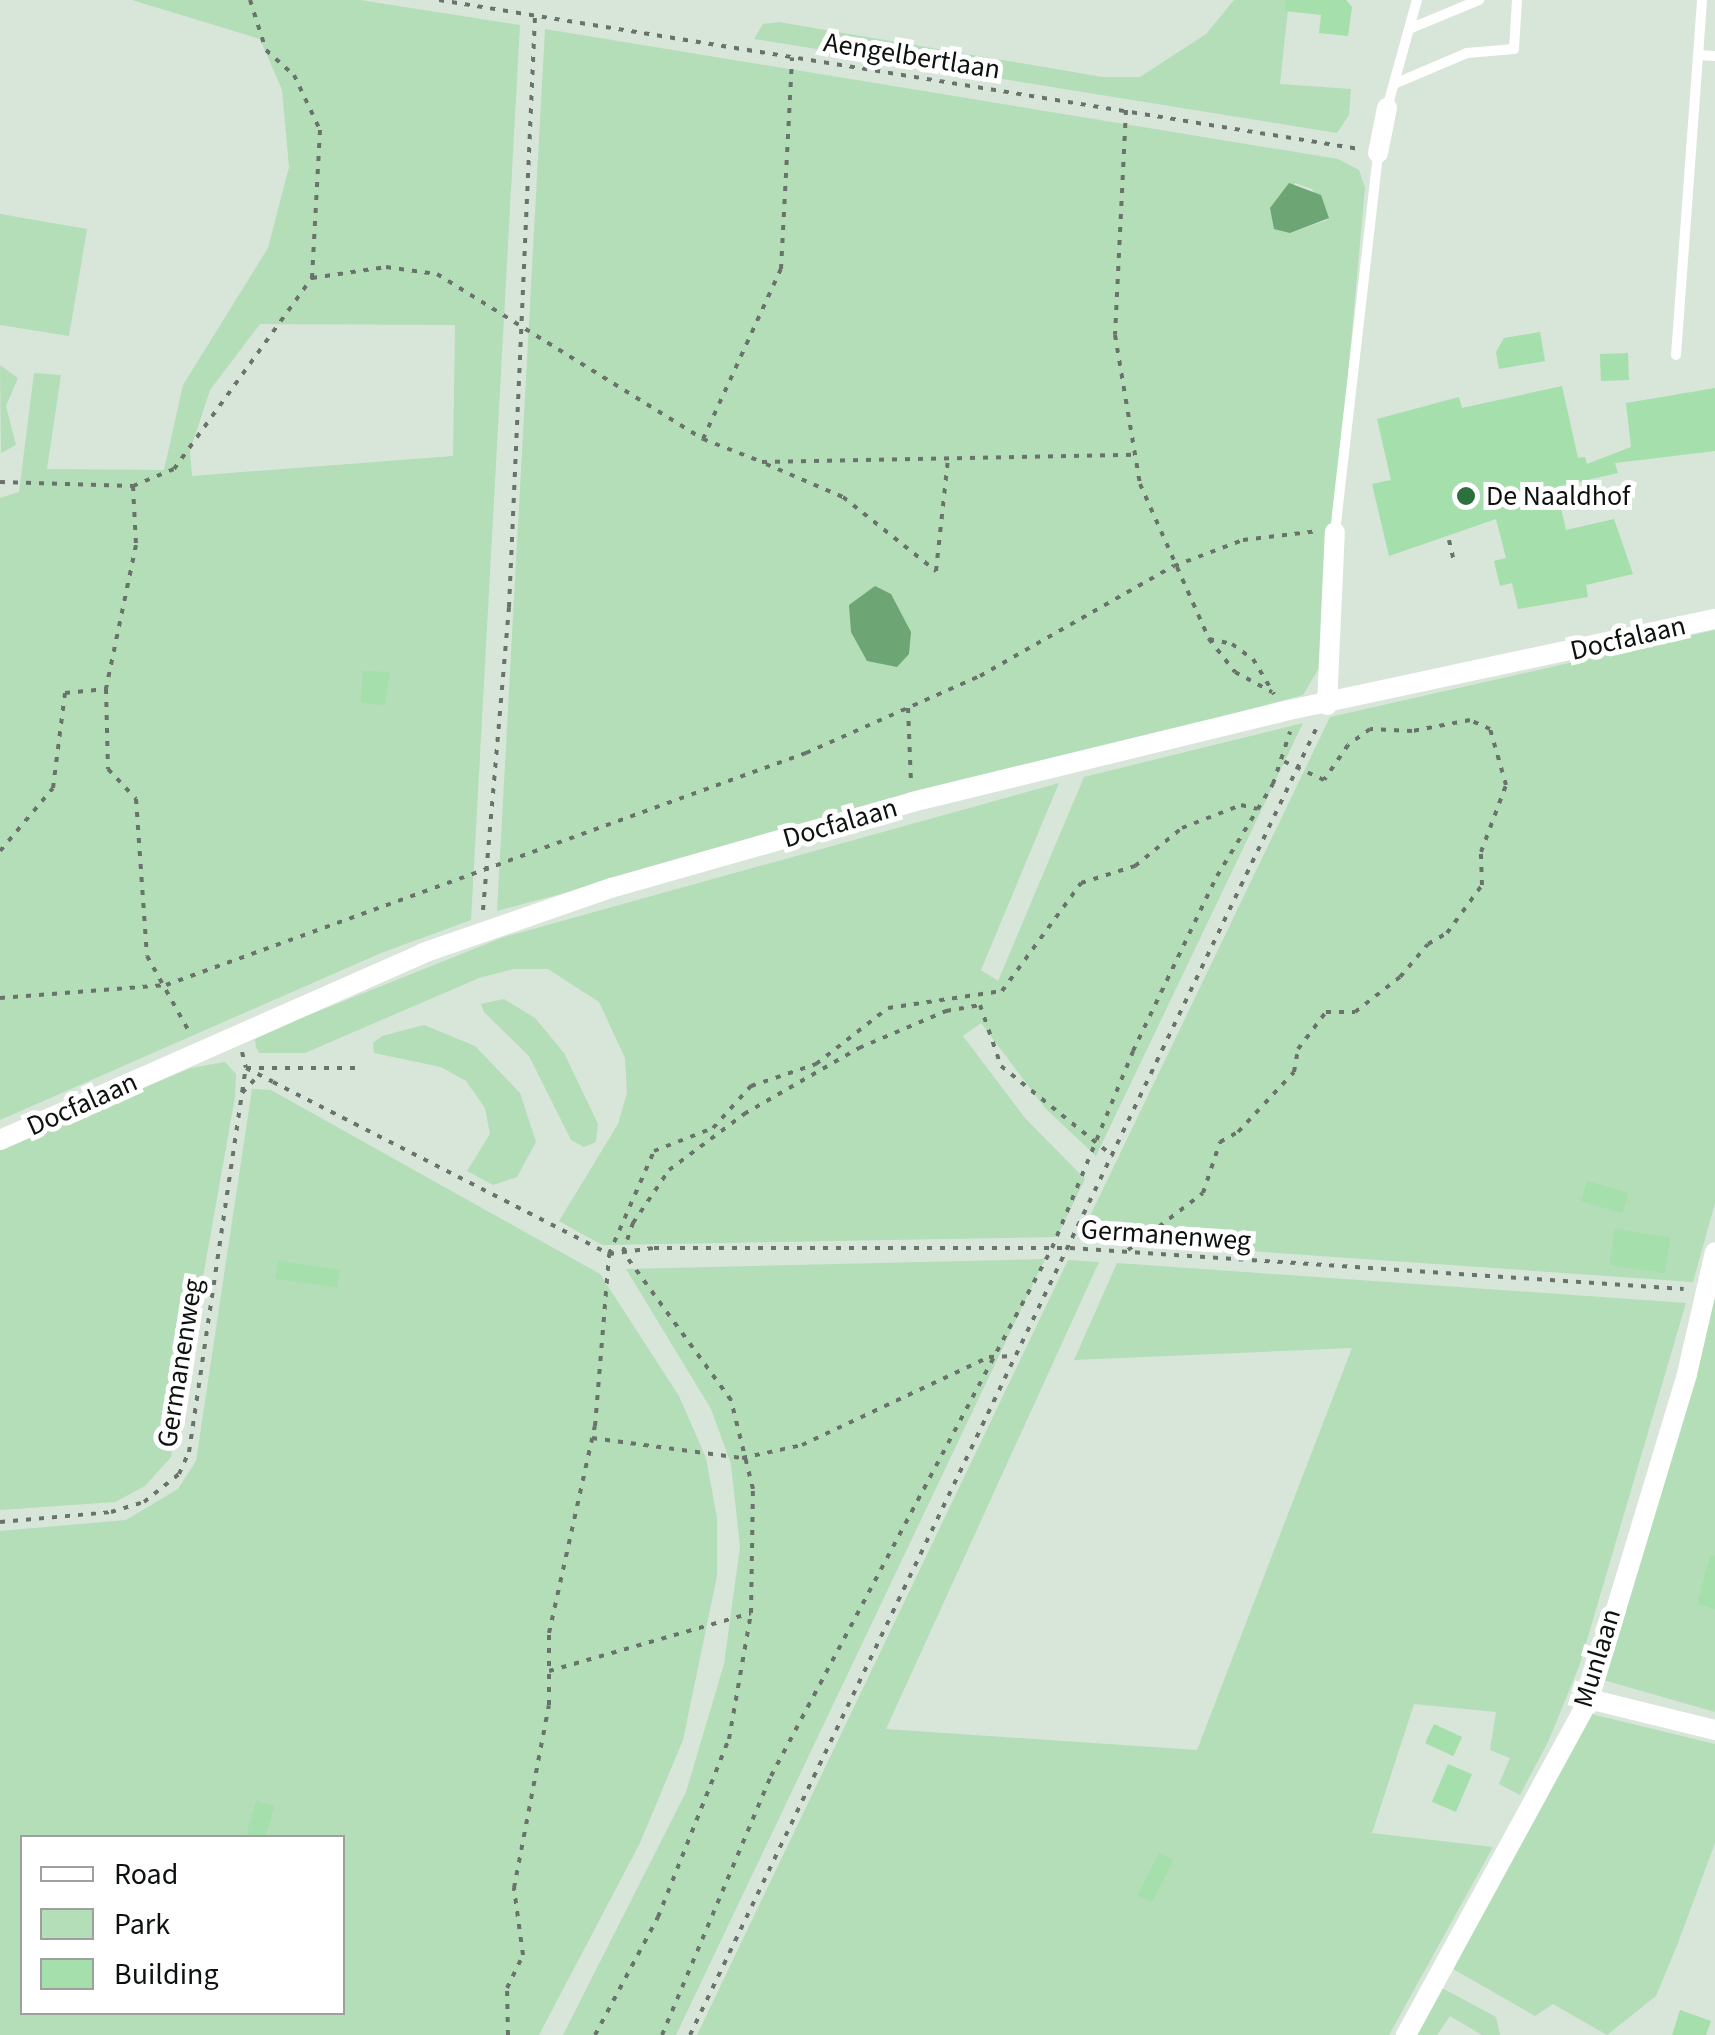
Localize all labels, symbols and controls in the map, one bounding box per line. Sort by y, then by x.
street label: Aengelbertlaan [821,25,1003,87]
place label: De Naaldhof [1486,479,1630,513]
marker: De Naaldhof [1455,485,1477,507]
street label: Docfalaan [1567,608,1689,668]
street label: Docfalaan [779,791,901,855]
street label: Docfalaan [21,1065,143,1143]
street label: Germanenweg [1080,1212,1252,1258]
street label: Germanenweg [150,1276,210,1450]
street label: Munlaan [1566,1605,1628,1711]
legend [20,1835,345,2015]
text: Road [114,1853,178,1896]
text: Park [114,1903,170,1946]
text: Building [114,1953,219,1996]

